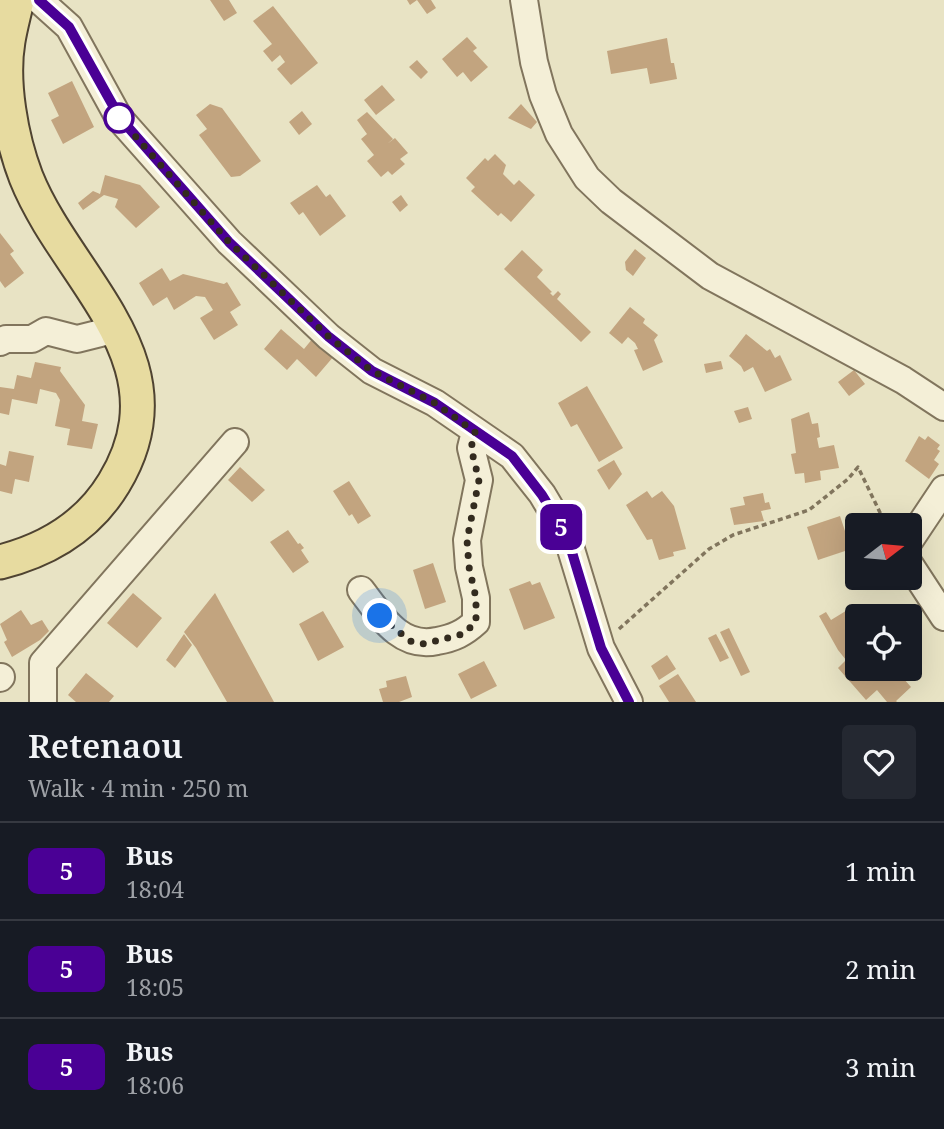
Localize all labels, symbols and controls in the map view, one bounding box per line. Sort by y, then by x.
unlabelled marker [104,103,134,133]
line badge: 5 [538,504,584,550]
text: 5 [554,510,568,543]
north arrow [845,513,922,590]
map controls [845,513,922,681]
your location [362,598,397,633]
button: locate [845,604,922,681]
text: Retenaou [28,723,183,768]
button: heart [842,725,916,799]
text: Walk · 4 min · 250 m [28,772,248,804]
text: Bus [126,837,173,873]
text: 1 min [845,853,916,889]
text: 5 [60,854,73,887]
text: 18:04 [126,873,184,905]
text: Bus [126,935,173,971]
text: 2 min [845,951,916,987]
text: 5 [60,952,73,985]
text: 18:05 [126,971,184,1003]
text: Bus [126,1033,173,1069]
text: 3 min [845,1049,916,1085]
text: 5 [60,1050,73,1083]
text: 18:06 [126,1069,184,1101]

